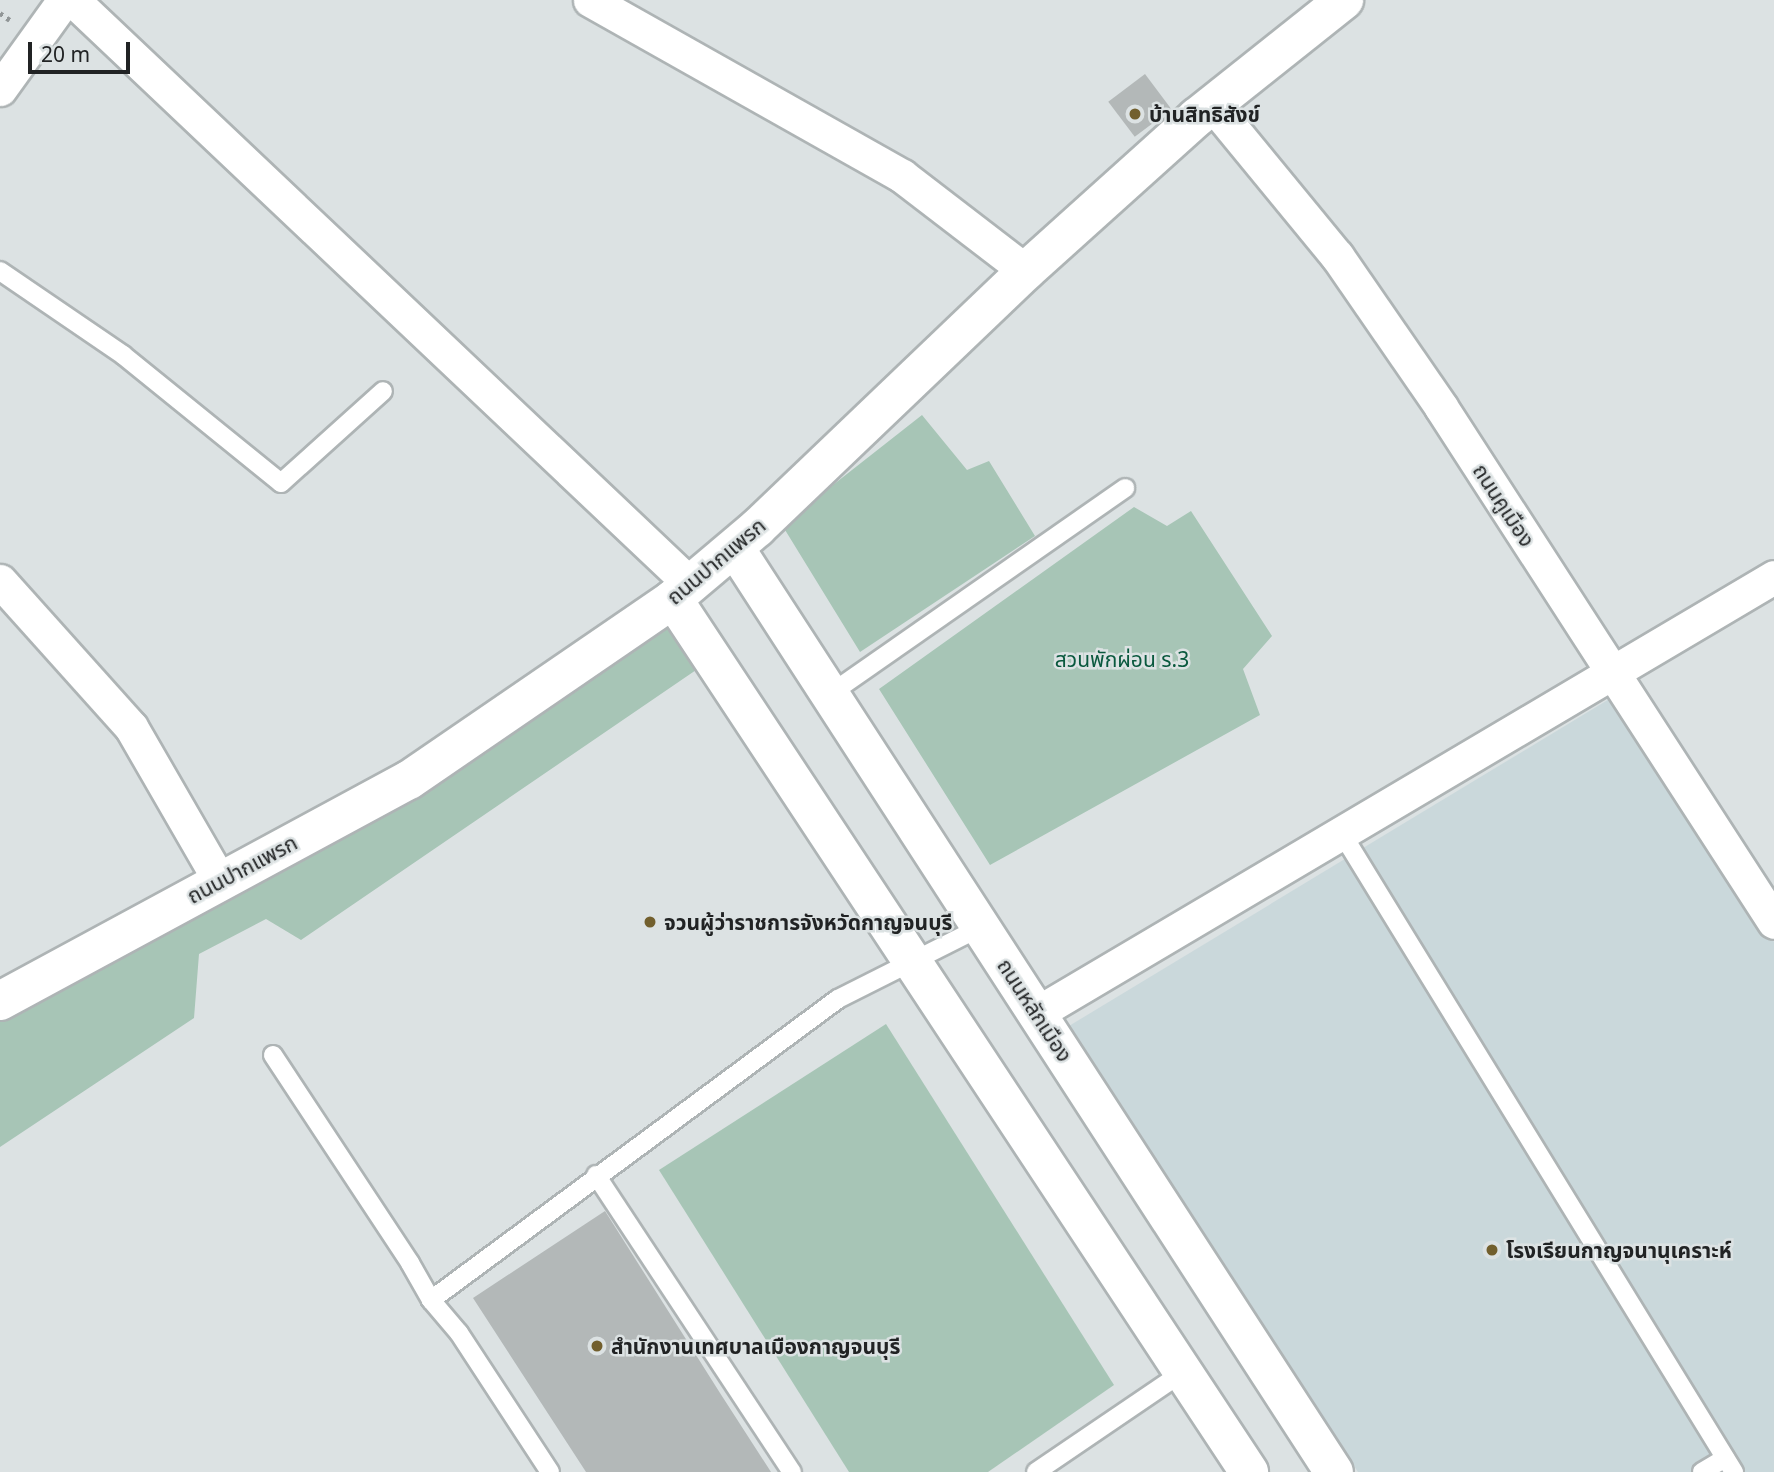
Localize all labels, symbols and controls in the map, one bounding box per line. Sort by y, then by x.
scale bar [32,28,133,72]
text: 20 m [41,40,90,68]
place label: บ้านสิทธิสังข์ [1149,101,1260,127]
marker: บ้านสิทธิสังข์ [1127,106,1143,122]
street label: ถนนคูเมือง [1468,459,1540,551]
street label: ถนนปากแพรก [661,512,771,610]
park label: สวนพักผ่อน ร.3 [1055,646,1189,672]
street label: ถนนปากแพรก [183,829,301,909]
place label: จวนผู้ว่าราชการจังหวัดกาญจนบุรี [664,909,952,935]
marker: จวนผู้ว่าราชการจังหวัดกาญจนบุรี [642,914,658,930]
street label: ถนนหลักเมือง [992,954,1078,1066]
place label: โรงเรียนกาญจนานุเคราะห์ [1506,1237,1732,1263]
marker: โรงเรียนกาญจนานุเคราะห์ [1484,1242,1500,1258]
place label: สำนักงานเทศบาลเมืองกาญจนบุรี [611,1333,900,1359]
marker: สำนักงานเทศบาลเมืองกาญจนบุรี [589,1338,605,1354]

